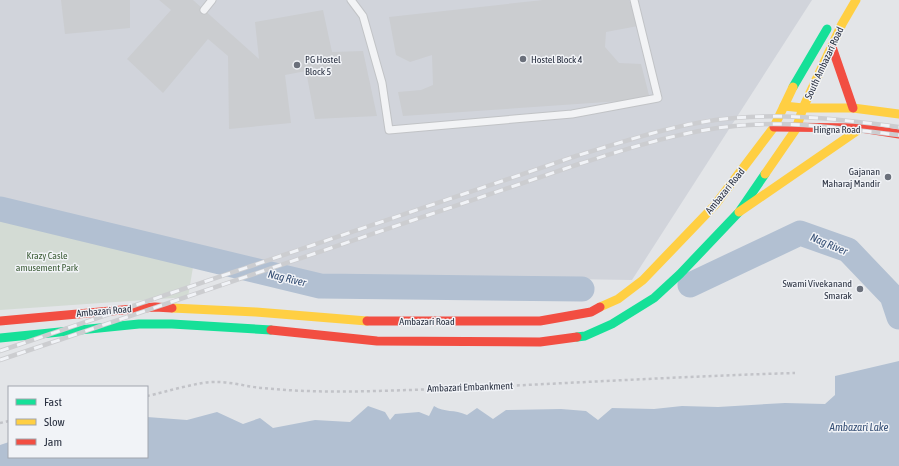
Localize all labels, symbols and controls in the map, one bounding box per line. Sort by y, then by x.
street label: South Ambazari Road [802,25,846,101]
place label: PG Hostel Block 5 [305,54,341,77]
marker: Hostel Block 4 [518,54,528,64]
place label: Hostel Block 4 [531,54,583,65]
marker: PG Hostel Block 5 [292,60,302,70]
street label: Hingna Road [813,124,861,135]
street label: Ambazari Road [703,166,747,216]
place label: Gajanan Maharaj Mandir [822,166,881,189]
marker: Gajanan Maharaj Mandir [883,172,893,182]
water label: Nag River [809,231,850,257]
park label: Krazy Casle amusement Park [16,250,79,273]
water label: Nag River [267,267,308,289]
place label: Swami Vivekanand Smarak [783,278,853,301]
marker: Swami Vivekanand Smarak [855,284,865,294]
street label: Ambazari Road [76,303,132,319]
street label: Ambazari Road [399,316,455,327]
street label: Ambazari Embankment [427,380,513,394]
legend [8,386,148,458]
text: Fast [44,395,62,409]
text: Slow [44,415,65,429]
water label: Ambazari Lake [829,421,888,433]
text: Jam [44,435,62,449]

